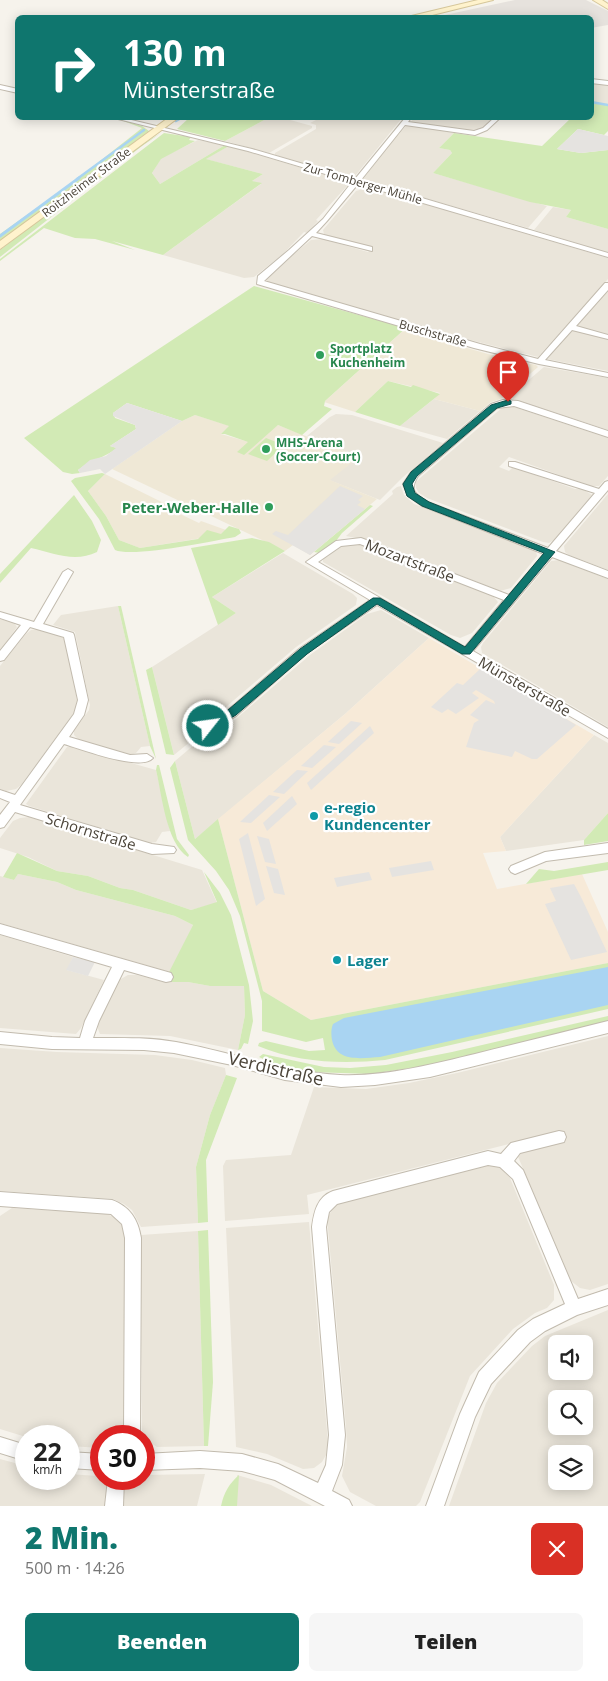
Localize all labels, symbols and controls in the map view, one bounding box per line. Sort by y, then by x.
text: 130 m [123,29,227,76]
icon: right [40,35,105,100]
text: Münsterstraße [123,74,275,104]
street label: Roitzheimer Straße [38,143,134,221]
street label: Zur Tomberger Mühle [302,158,425,208]
street label: Buschstraße [397,315,469,351]
place label: Sportplatz Kuchenheim [330,340,405,371]
marker: Sportplatz Kuchenheim [314,349,326,361]
pin [487,351,529,402]
icon: arrive [494,358,522,386]
place label: MHS-Arena (Soccer-Court) [276,434,361,465]
marker: MHS-Arena (Soccer-Court) [260,443,272,455]
place label: Peter-Weber-Halle [122,497,259,517]
marker: Peter-Weber-Halle [263,501,275,513]
street label: Mozartstraße [362,534,458,586]
street label: Münsterstraße [475,651,575,721]
position arrow [181,699,233,751]
place label: e-regio Kundencenter [324,797,431,834]
street label: Schornstraße [43,808,139,854]
marker: e-regio Kundencenter [308,810,320,822]
place label: Lager [347,950,389,970]
marker: Lager [331,954,343,966]
street label: Verdistraße [226,1045,326,1091]
map controls [548,1335,593,1490]
button: sound [548,1335,593,1380]
button: search [548,1390,593,1435]
speed limit sign: 30 [90,1425,155,1490]
text: 22 [33,1434,62,1468]
button: layers [548,1445,593,1490]
text: km/h [33,1461,62,1478]
text: 2 Min. [25,1517,118,1558]
button: close [531,1523,583,1575]
text: 500 m · 14:26 [25,1557,125,1579]
button: Beenden [25,1613,299,1671]
button: Teilen [309,1613,583,1671]

